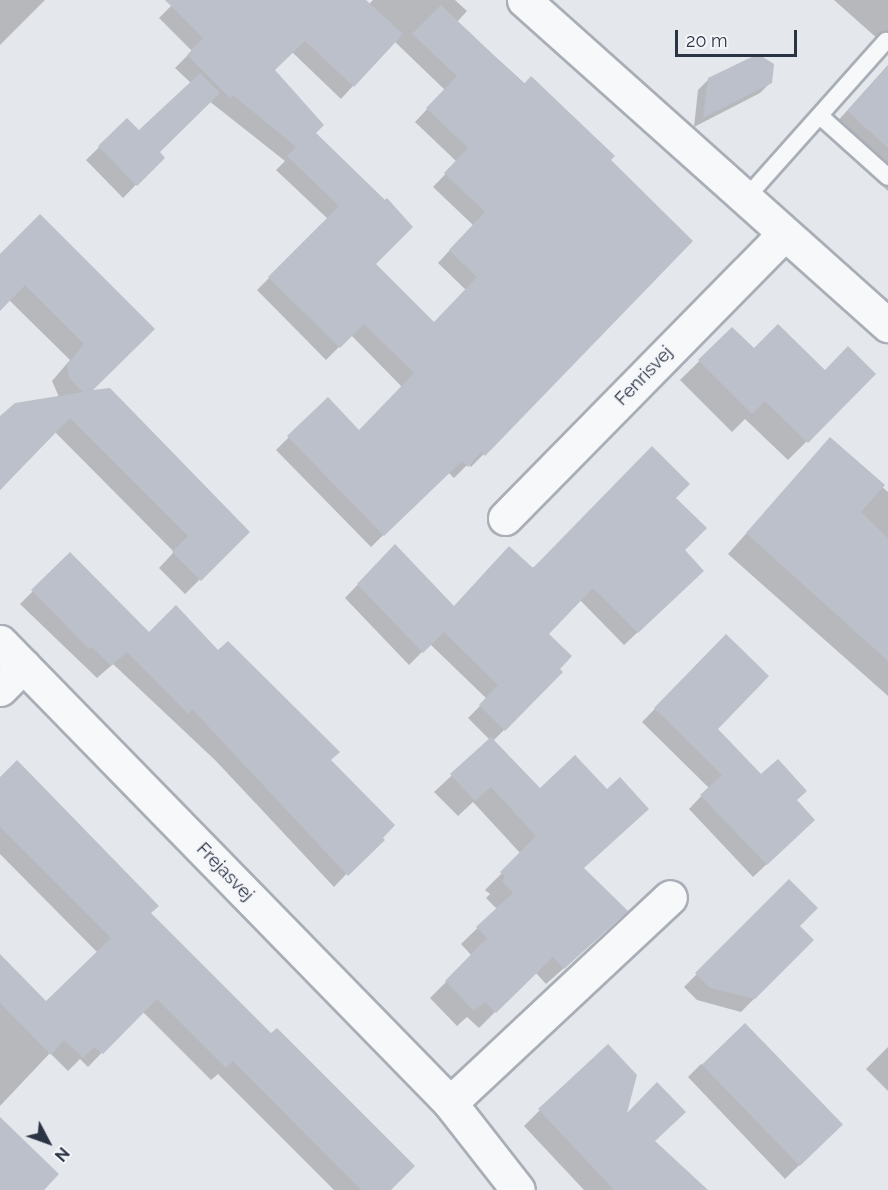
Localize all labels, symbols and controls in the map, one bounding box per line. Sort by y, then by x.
scale bar [678,18,800,56]
text: 20 m [686,30,728,51]
street label: Fenrisvej [611,342,677,410]
street label: Frejasvej [192,838,258,906]
north arrow [18,1112,78,1172]
text: N [51,1143,73,1165]

